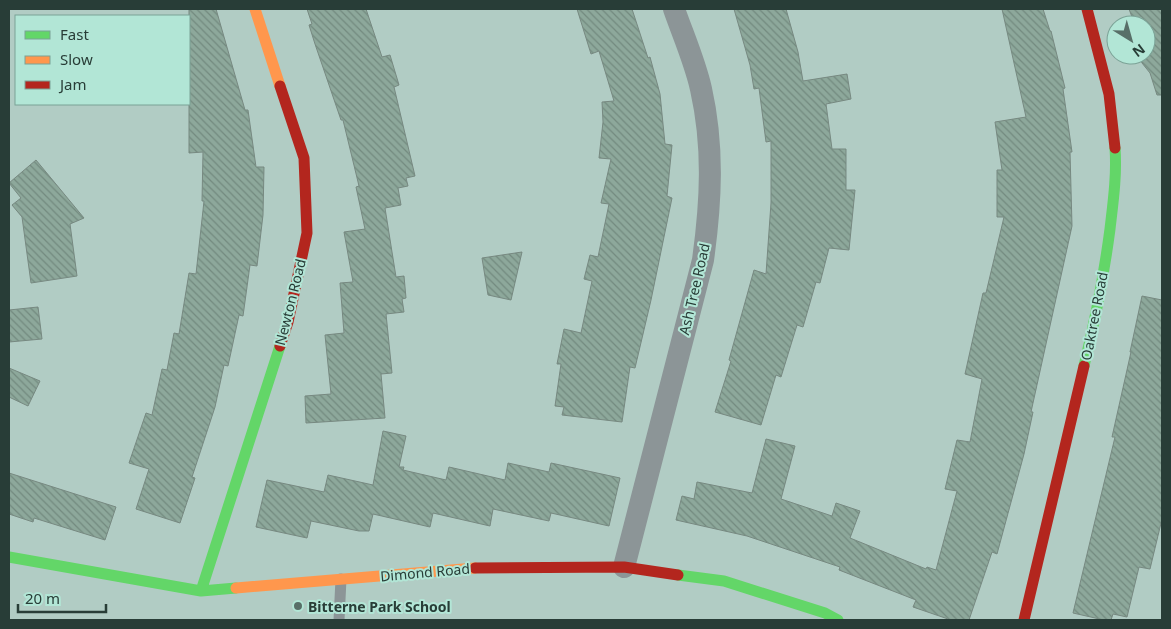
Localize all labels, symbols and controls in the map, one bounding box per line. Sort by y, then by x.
legend [15,15,190,105]
north arrow [1106,15,1156,65]
text: Fast [60,24,89,44]
text: N [1129,40,1149,62]
text: Slow [60,49,93,69]
text: Jam [58,74,87,94]
street label: Ash Tree Road [674,241,714,337]
street label: Newton Road [270,257,310,347]
street label: Oaktree Road [1076,270,1112,362]
street label: Dimond Road [379,559,471,585]
scale bar [18,582,105,614]
text: 20 m [25,588,60,608]
place label: Bitterne Park School [308,597,451,616]
marker: Bitterne Park School [292,600,304,612]

